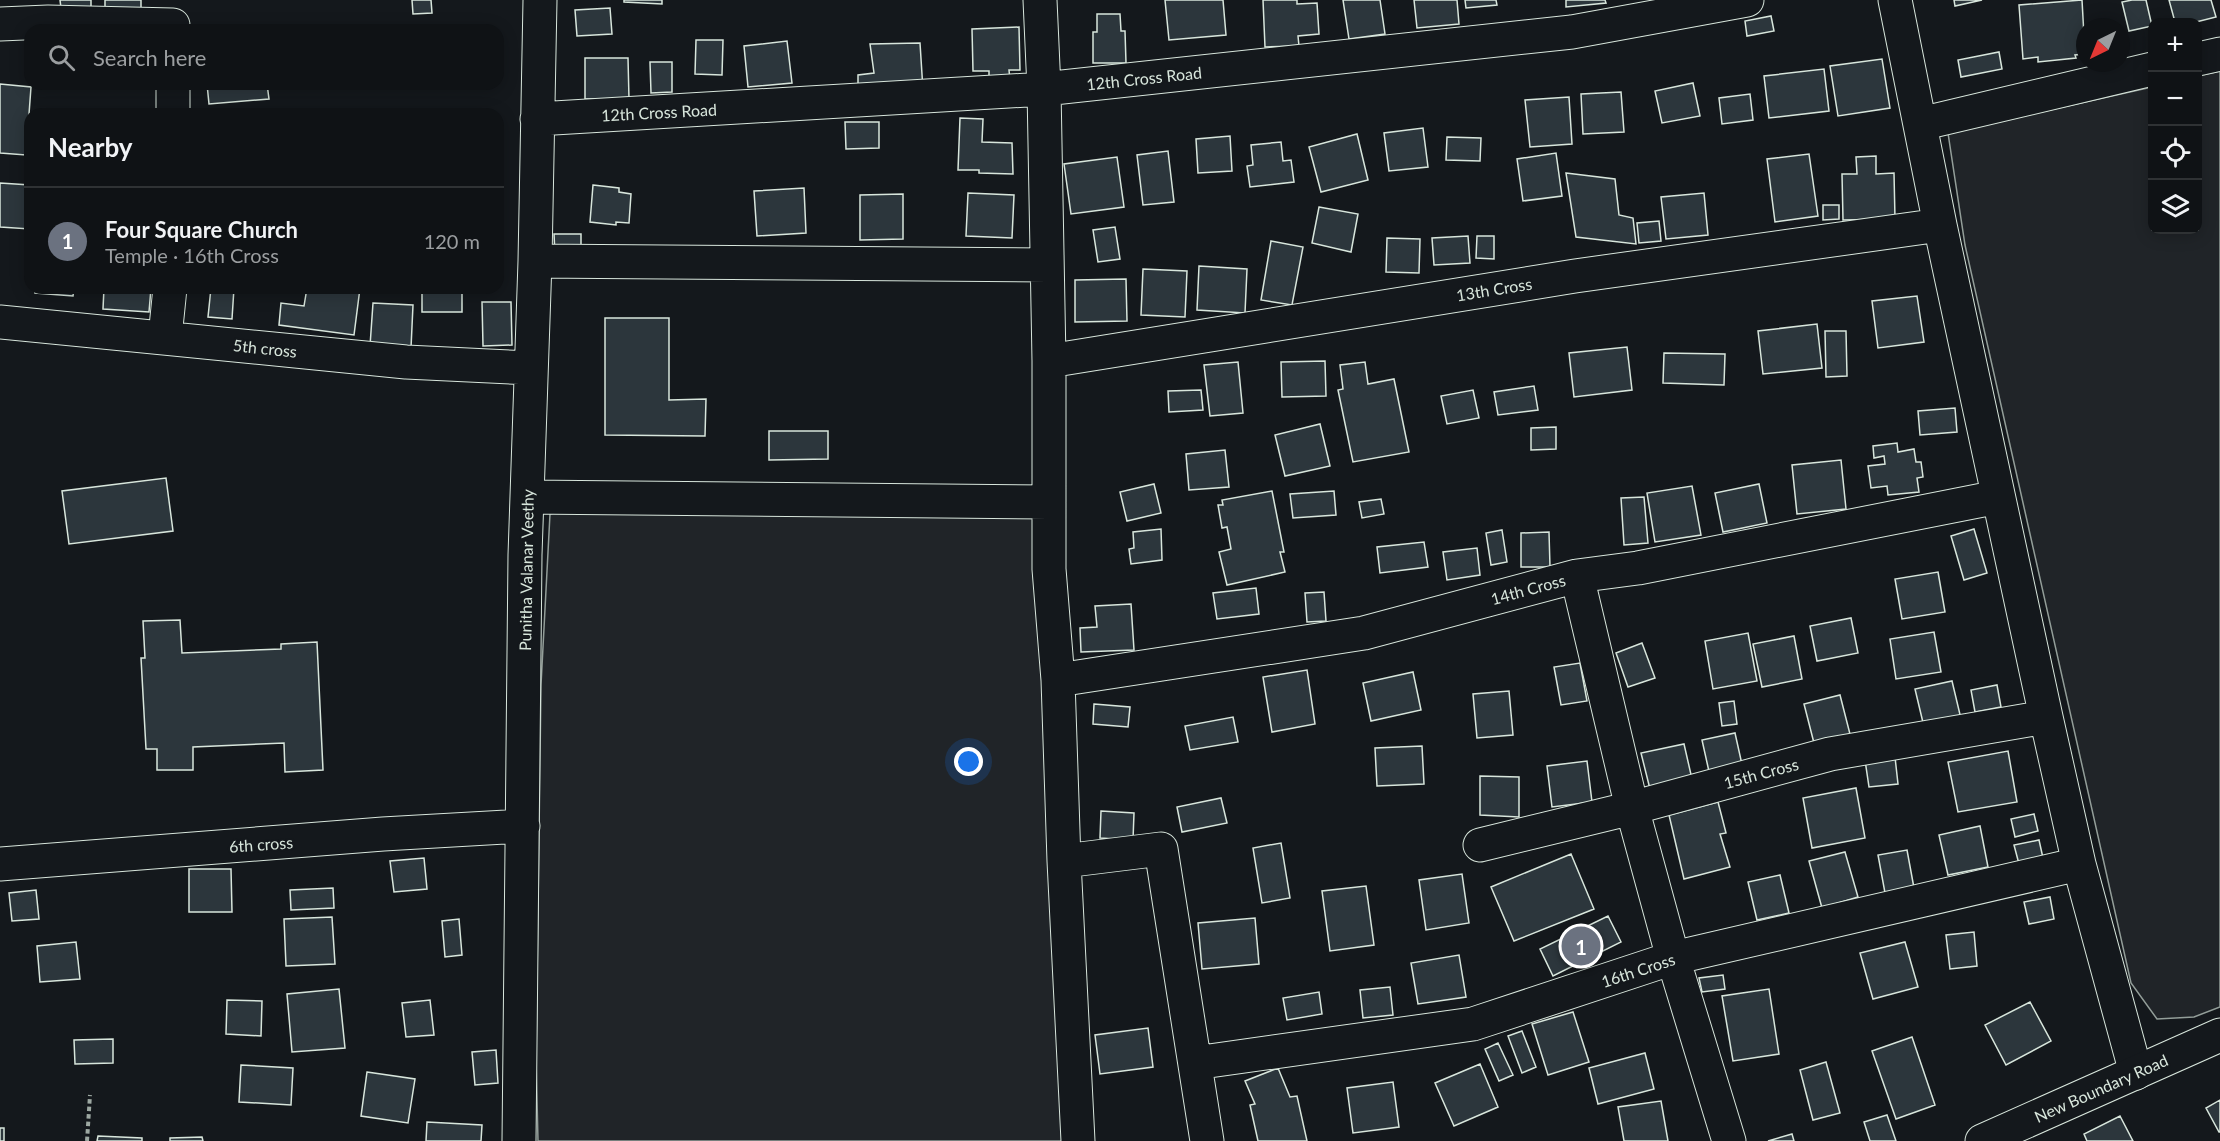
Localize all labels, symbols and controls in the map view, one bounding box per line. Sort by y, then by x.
north arrow [2076,18,2130,72]
map controls [2148,18,2202,234]
button: + [2148,18,2202,72]
search box [24,24,504,90]
icon: search [45,41,78,74]
text: Search here [93,44,206,71]
street label: 12th Cross Road [1085,62,1203,94]
button: − [2148,72,2202,126]
street label: 12th Cross Road [601,99,717,125]
button: locate [2148,126,2202,180]
text: Nearby [48,131,133,163]
button: layers [2148,180,2202,234]
text: Four Square Church [105,216,298,243]
text: 1 [62,229,73,253]
text: 120 m [424,229,480,253]
text: Temple · 16th Cross [105,243,279,267]
street label: 13th Cross [1455,274,1533,304]
street label: 5th cross [232,335,298,361]
street label: Punitha Valanar Veethy [515,488,537,651]
street label: 14th Cross [1489,570,1567,608]
your location [954,747,983,776]
street label: 15th Cross [1722,754,1800,792]
street label: 6th cross [228,832,294,856]
pin: 1 [1562,924,1600,968]
street label: 16th Cross [1599,949,1677,991]
street label: New Boundary Road [2031,1050,2171,1126]

